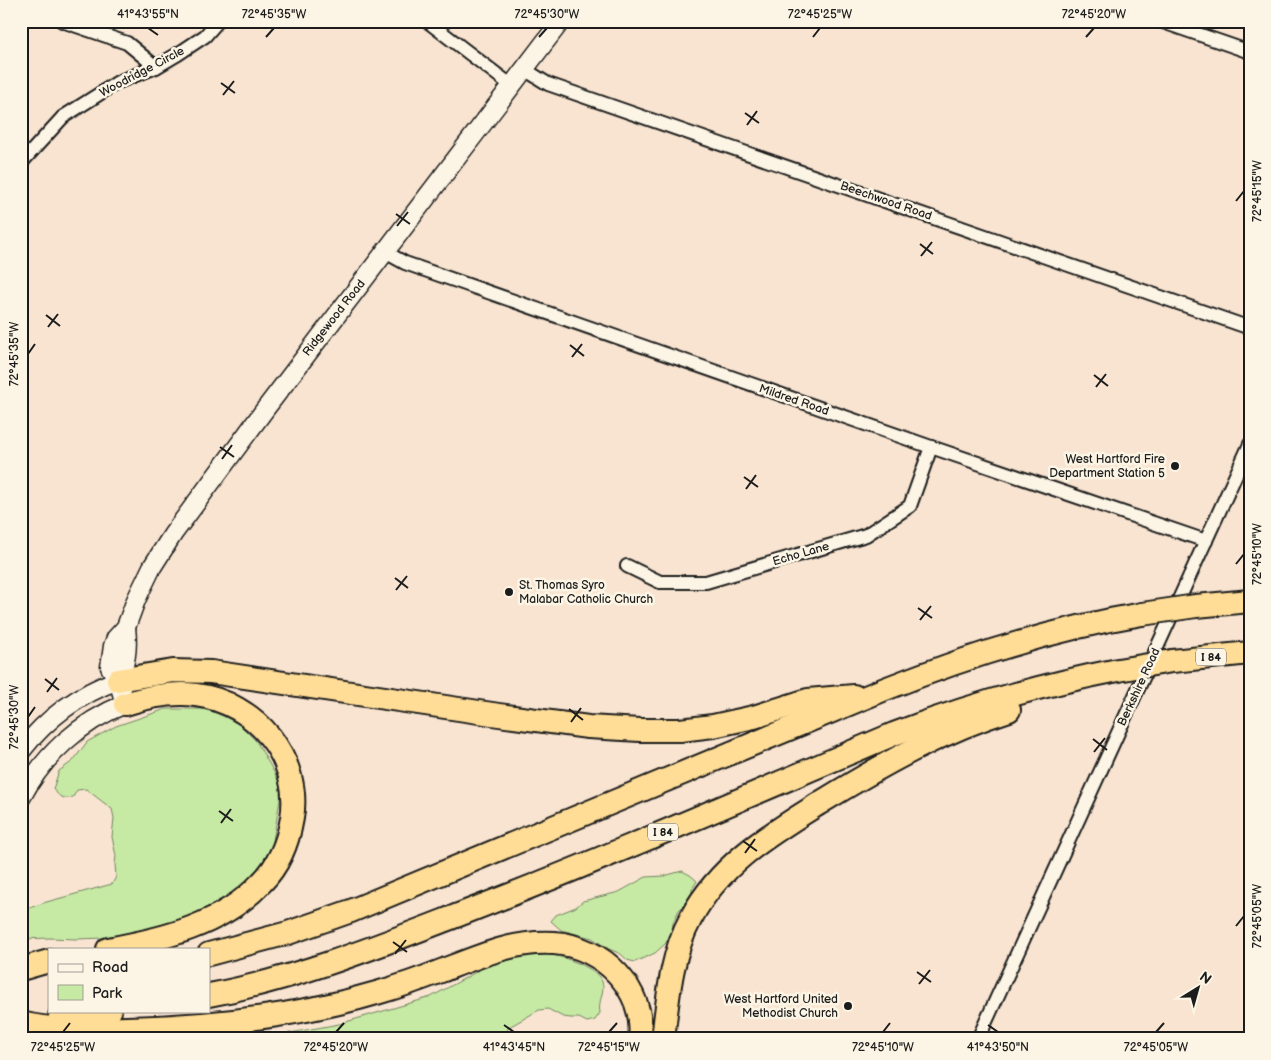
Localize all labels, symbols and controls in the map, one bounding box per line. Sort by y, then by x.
text: 41°43'55"N [117,7,179,22]
text: 72°45'35"W [242,7,306,22]
text: 72°45'30"W [515,7,579,22]
text: 72°45'25"W [788,7,852,22]
text: 72°45'20"W [1062,7,1126,22]
street label: Woodridge Circle [97,43,187,101]
text: 72°45'15"W [1250,160,1265,222]
street label: Beechwood Road [838,178,934,224]
street label: Ridgewood Road [299,277,369,359]
text: 72°45'35"W [7,322,22,386]
street label: Mildred Road [757,381,831,419]
place label: West Hartford Fire Department Station 5 [1049,452,1165,481]
marker: West Hartford Fire Department Station 5 [1169,460,1181,472]
text: 72°45'10"W [1250,523,1265,585]
street label: Echo Lane [771,539,831,569]
place label: St. Thomas Syro Malabar Catholic Church [519,578,653,607]
marker: St. Thomas Syro Malabar Catholic Church [503,586,515,598]
street label: Berkshire Road [1114,645,1164,728]
road number: I 84 [1196,649,1226,666]
text: 72°45'30"W [7,685,22,749]
road number: I 84 [648,824,678,840]
text: 72°45'05"W [1250,884,1265,948]
legend [48,948,210,1012]
text: Road [92,958,128,977]
north arrow [1174,962,1224,1012]
text: N [1196,968,1215,988]
text: Park [92,984,123,1003]
place label: West Hartford United Methodist Church [724,992,838,1021]
marker: West Hartford United Methodist Church [842,1000,854,1012]
text: 72°45'25"W [31,1040,95,1055]
text: 72°45'20"W [304,1040,368,1055]
text: 41°43'45"N [483,1040,545,1055]
text: 72°45'15"W [578,1040,640,1055]
text: 72°45'10"W [852,1040,914,1055]
text: 41°43'50"N [967,1040,1029,1055]
text: 72°45'05"W [1124,1040,1188,1055]

